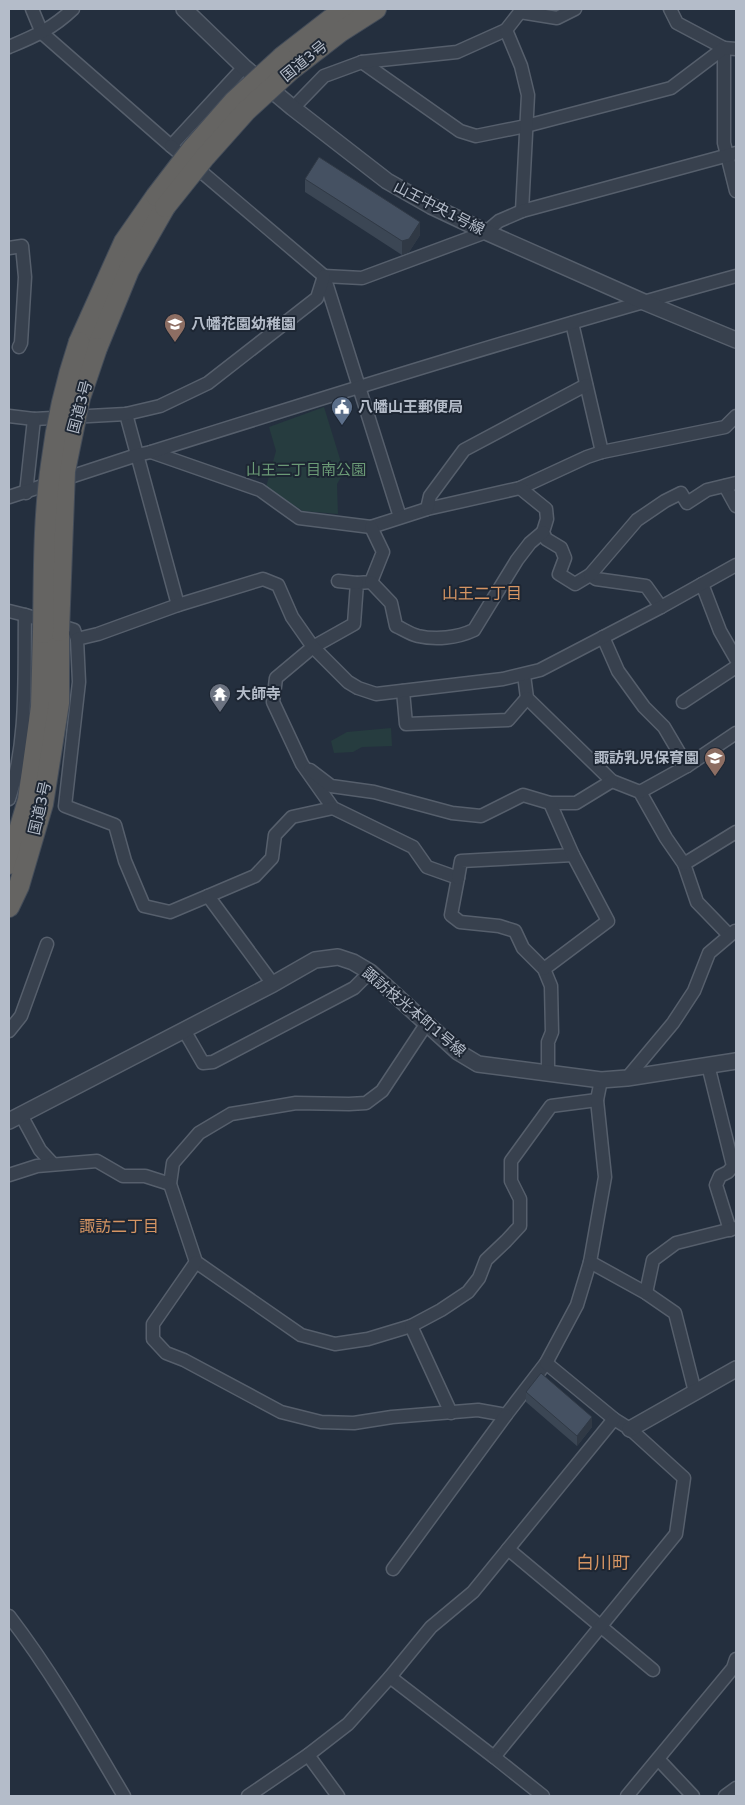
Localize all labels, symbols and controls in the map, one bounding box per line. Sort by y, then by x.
street label: 国道3号 [277,37,331,85]
street label: 山王中央1号線 [391,177,487,239]
school or university icon: 八幡花園幼稚園 [163,312,187,343]
place label: 八幡花園幼稚園 [191,315,296,333]
street label: 国道3号 [64,378,96,436]
public building icon: 八幡山王郵便局 [330,395,354,426]
place label: 八幡山王郵便局 [358,398,463,416]
park label: 山王二丁目南公園 [246,461,366,479]
district label: 山王二丁目 [442,584,522,604]
temple icon: 大師寺 [208,682,232,713]
place label: 大師寺 [236,685,281,703]
school or university icon: 諏訪乳児保育園 [703,746,727,777]
place label: 諏訪乳児保育園 [594,749,699,767]
street label: 国道3号 [25,779,55,837]
street label: 諏訪枝光本町1号線 [359,964,469,1060]
district label: 諏訪二丁目 [79,1217,159,1237]
district label: 白川町 [576,1552,630,1574]

